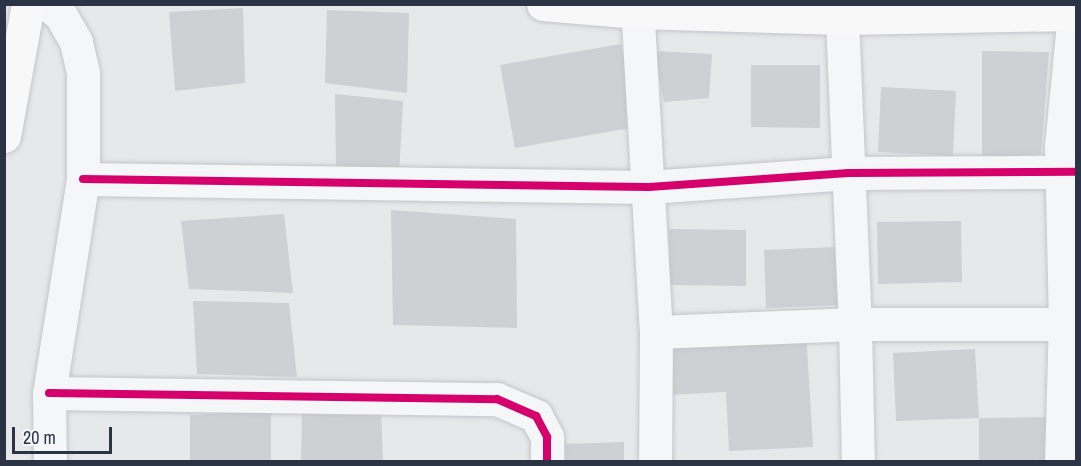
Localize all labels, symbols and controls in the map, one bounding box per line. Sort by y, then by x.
scale bar [15,415,116,453]
text: 20 m [23,425,56,450]

